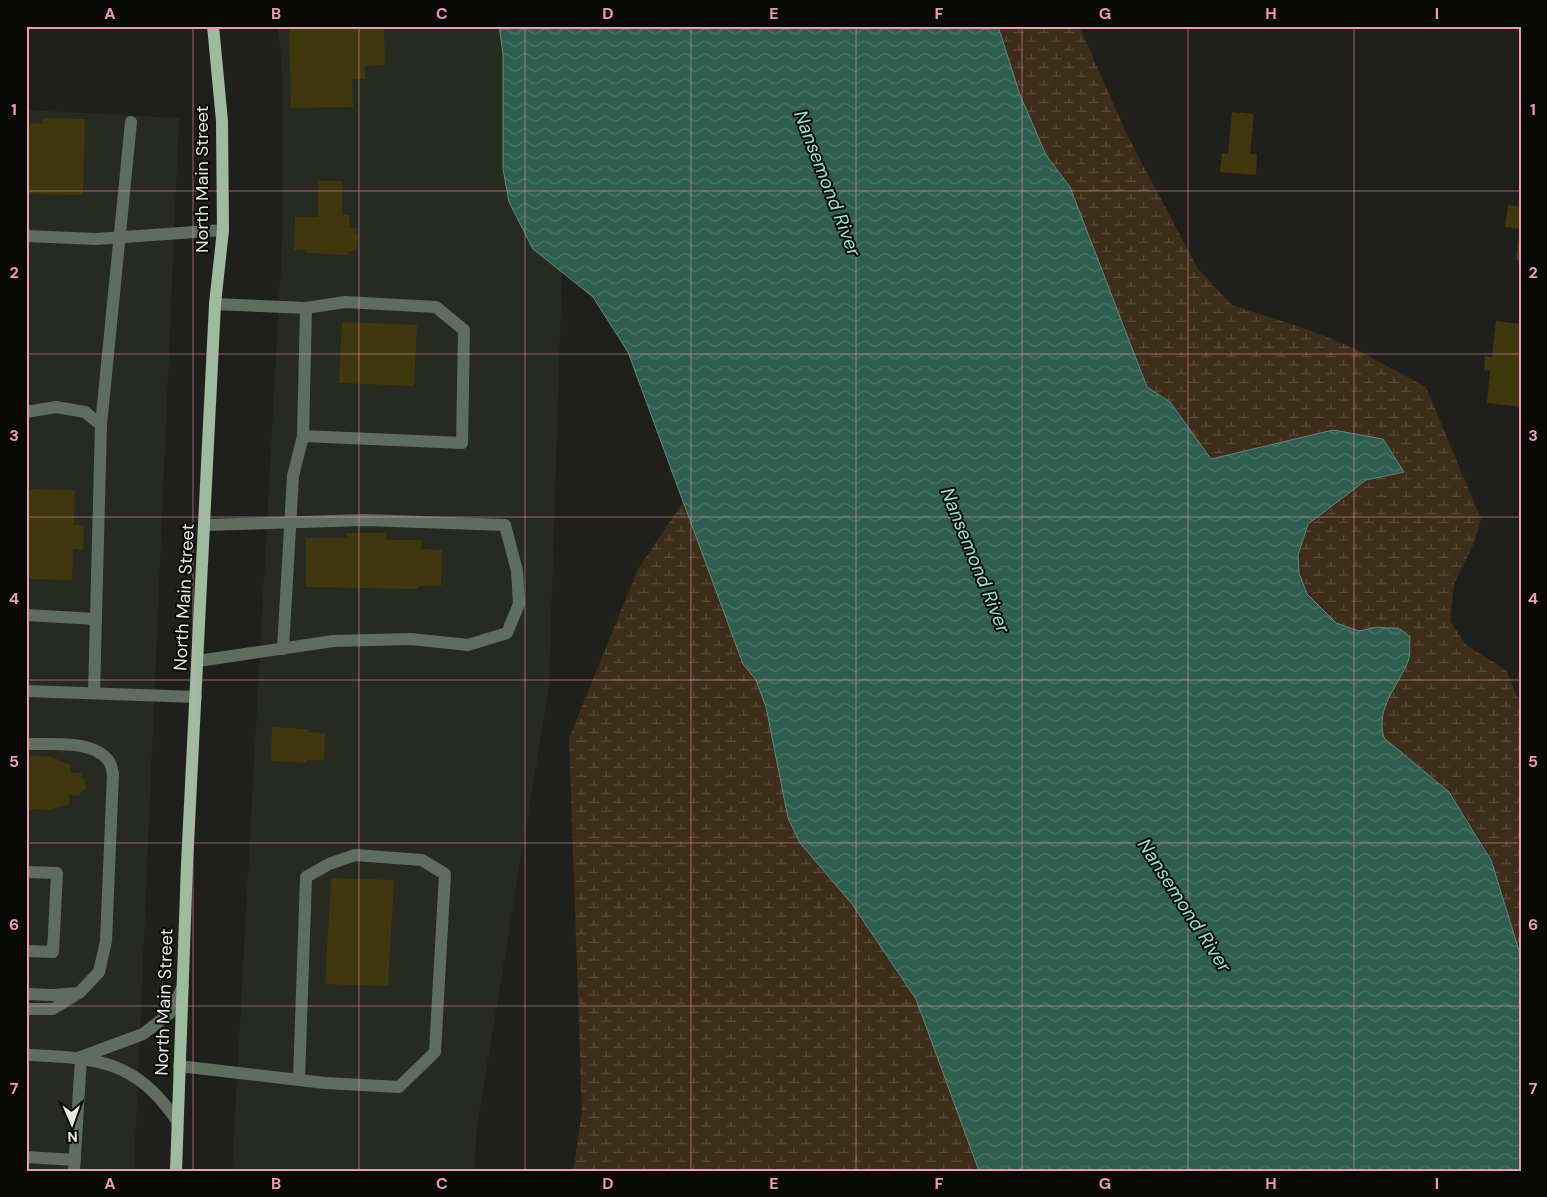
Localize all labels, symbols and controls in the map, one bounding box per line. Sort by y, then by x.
text: A [104,3,116,24]
text: B [271,3,281,24]
text: C [436,3,448,24]
text: D [602,3,614,24]
text: E [769,3,779,24]
text: F [935,3,944,24]
text: G [1099,3,1111,24]
text: H [1265,3,1277,24]
text: I [1435,3,1439,24]
text: 1 [11,99,17,120]
text: 1 [1530,99,1536,120]
street label: North Main Street [190,105,214,253]
water label: Nansemond River [788,107,867,261]
text: 2 [9,262,19,283]
text: 2 [1528,262,1538,283]
text: 3 [9,425,19,446]
text: 3 [1528,425,1538,446]
water label: Nansemond River [935,484,1016,637]
street label: North Main Street [168,523,200,671]
text: 4 [9,588,19,609]
text: 4 [1528,588,1538,609]
text: 5 [9,751,19,772]
text: 5 [1528,751,1538,772]
water label: Nansemond River [1132,834,1238,978]
text: 6 [9,914,19,935]
text: 6 [1528,914,1538,935]
street label: North Main Street [149,928,179,1076]
text: 7 [10,1078,19,1099]
text: 7 [1529,1078,1538,1099]
north arrow [48,1100,98,1150]
text: N [67,1128,78,1146]
text: A [104,1173,116,1194]
text: B [271,1173,281,1194]
text: C [436,1173,448,1194]
text: D [602,1173,614,1194]
text: E [769,1173,779,1194]
text: F [935,1173,944,1194]
text: G [1099,1173,1111,1194]
text: H [1265,1173,1277,1194]
text: I [1435,1173,1439,1194]

